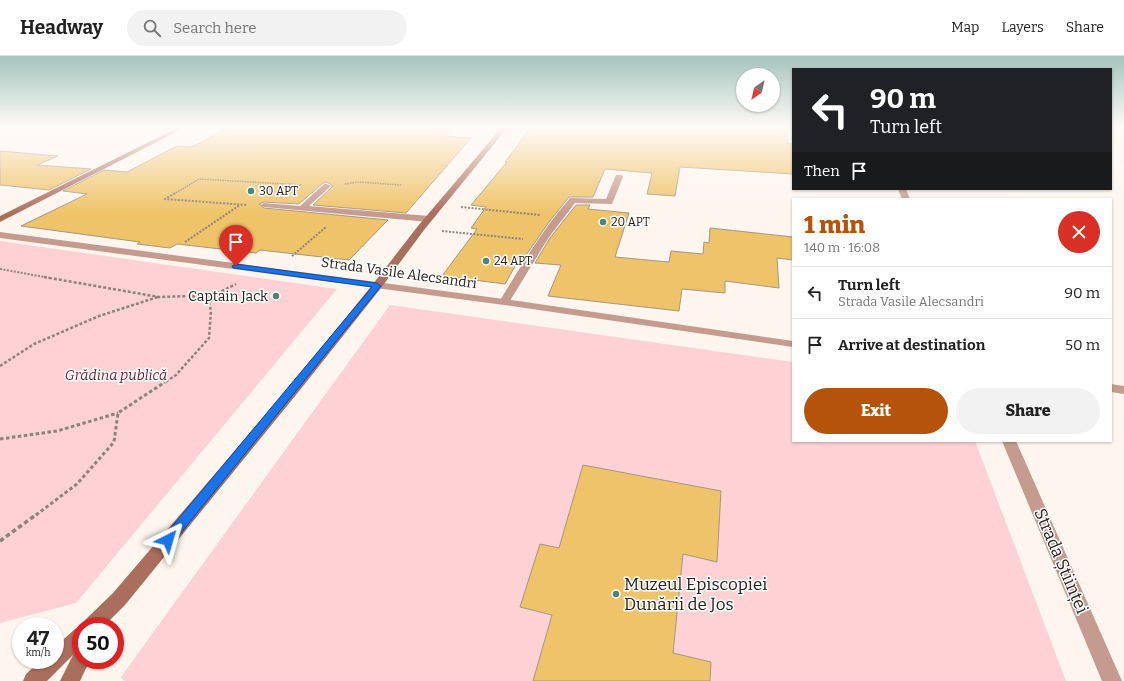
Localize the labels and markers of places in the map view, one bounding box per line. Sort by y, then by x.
place label: 30 APT [259,184,298,198]
marker: 30 APT [246,186,256,196]
place label: 20 APT [611,215,650,229]
marker: 20 APT [598,217,608,227]
pin [219,225,253,266]
place label: 24 APT [494,254,532,268]
marker: 24 APT [481,256,491,266]
place label: Captain Jack [188,288,268,305]
marker: Captain Jack [271,291,281,301]
place label: Muzeul Episcopiei Dunării de Jos [624,574,767,615]
marker: Muzeul Episcopiei Dunării de Jos [611,589,621,599]

